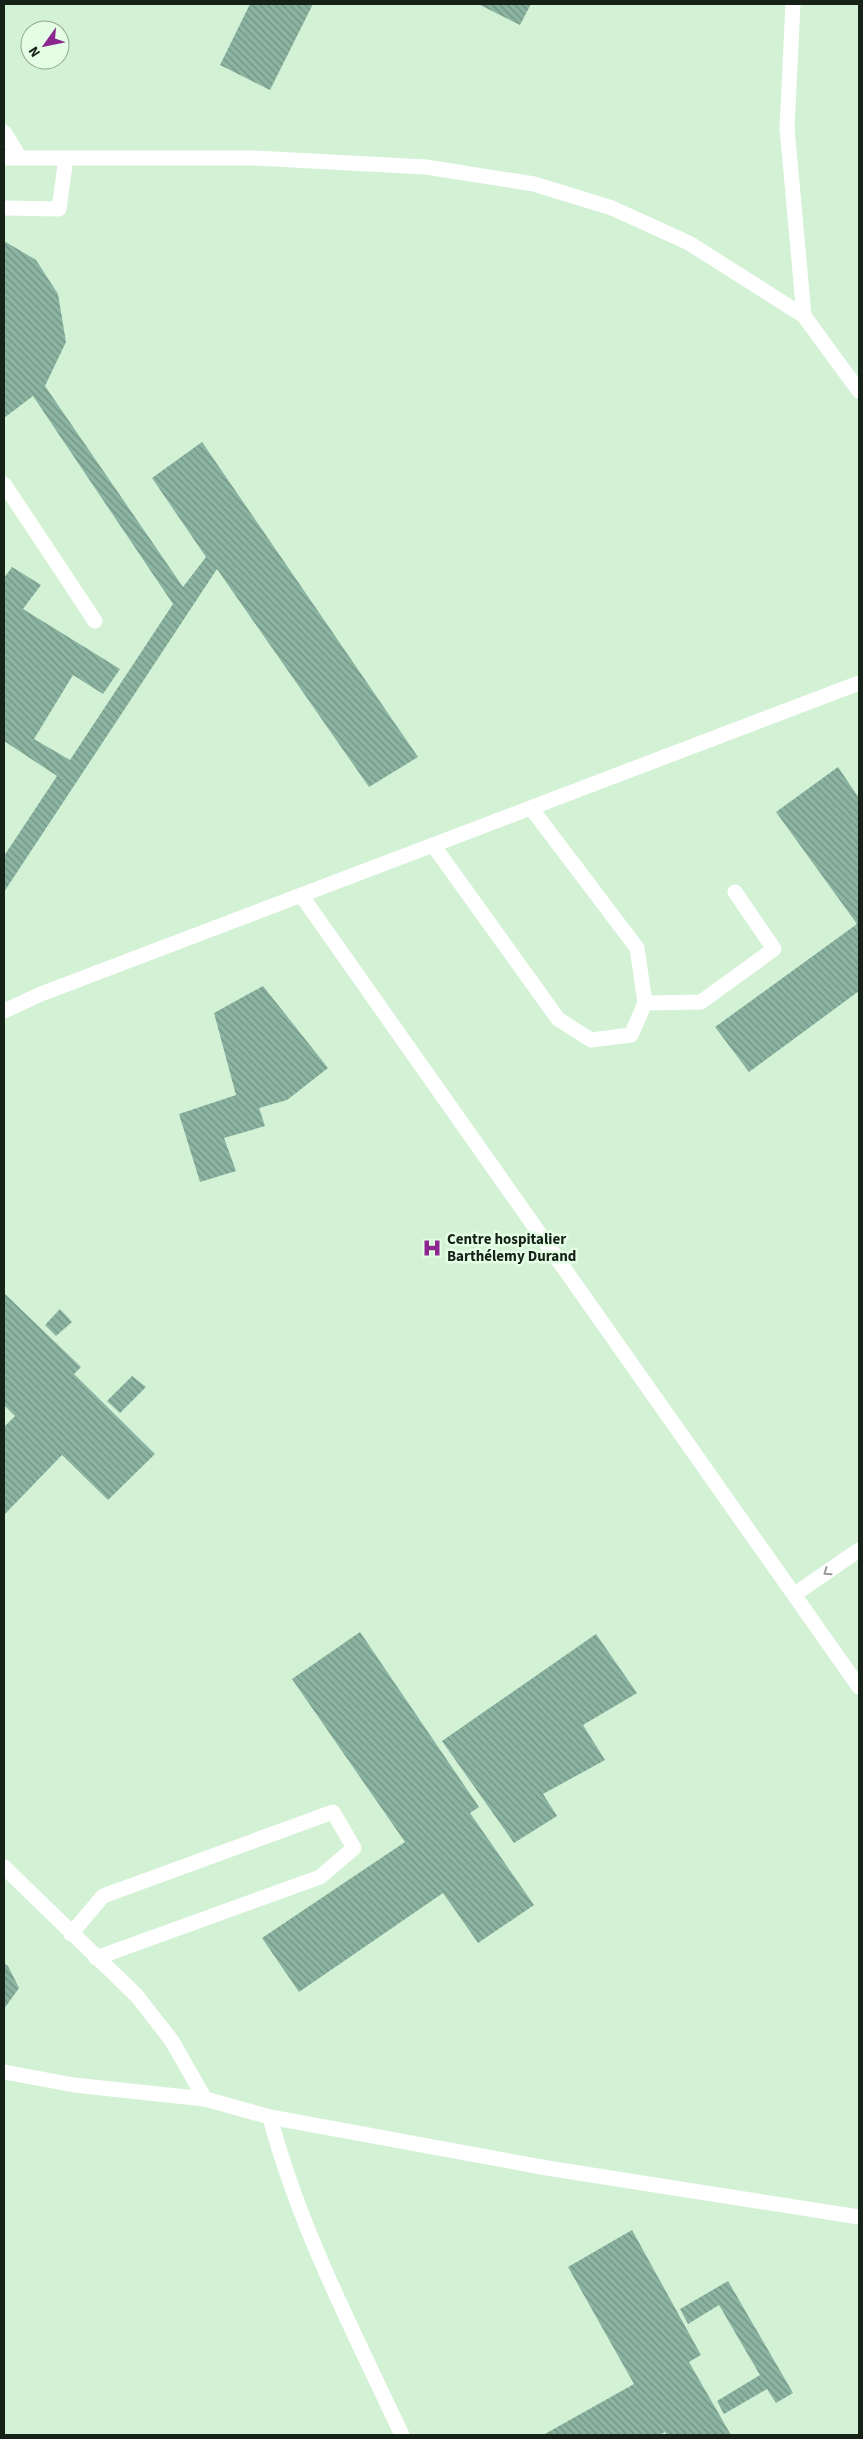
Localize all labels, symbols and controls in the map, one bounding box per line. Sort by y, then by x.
north arrow [20,20,70,70]
text: N [24,42,46,61]
place label: Centre hospitalier Barthélemy Durand [447,1229,576,1267]
hospital icon: Centre hospitalier Barthélemy Durand [421,1237,443,1259]
one-way arrow [823,1566,833,1575]

